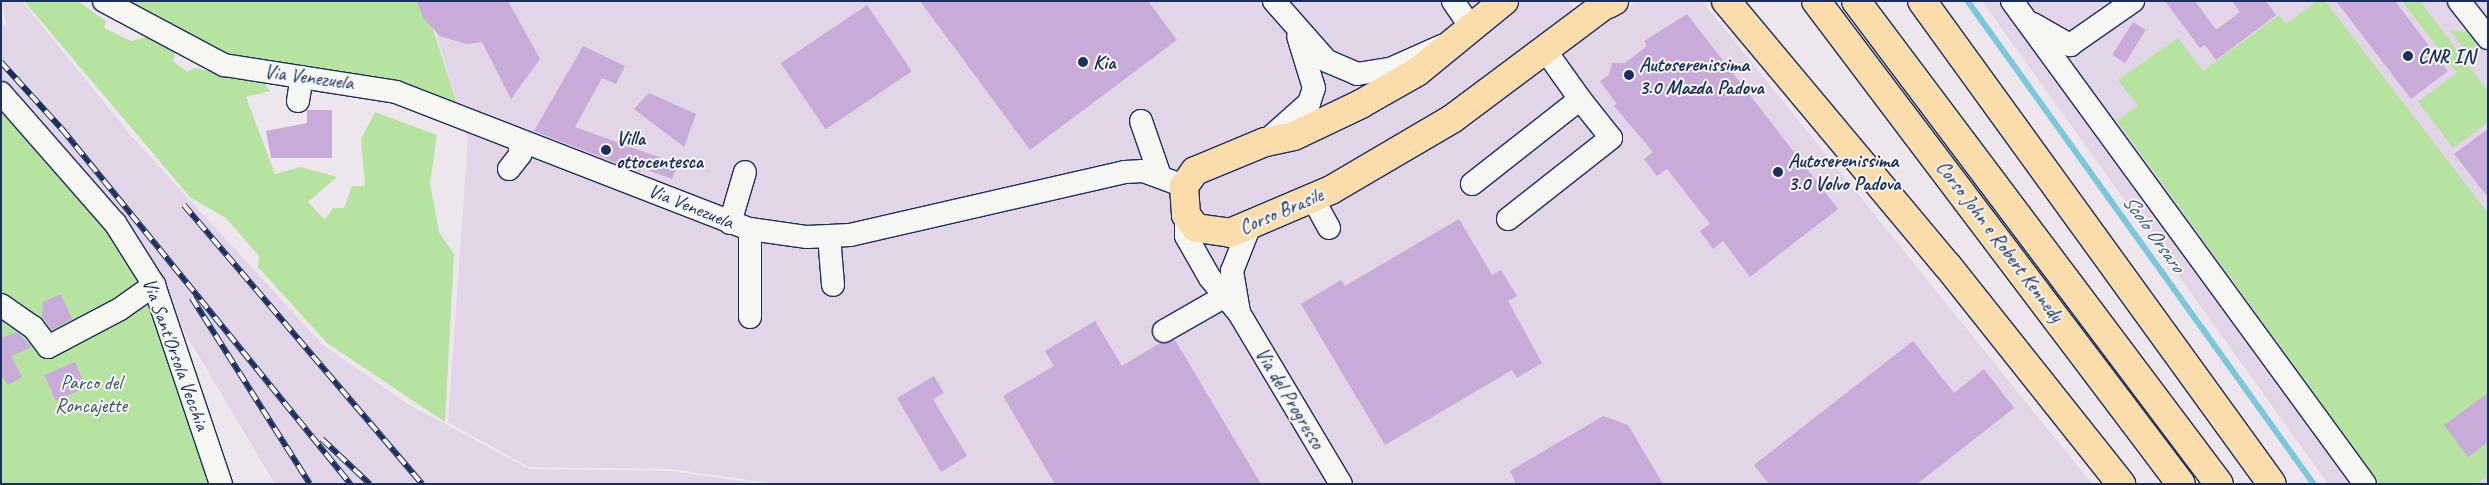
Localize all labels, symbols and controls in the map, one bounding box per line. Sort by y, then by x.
place label: CNR IN [2418,44,2475,68]
place label: Kia [1093,50,1115,74]
marker: CNR IN [2402,50,2414,62]
place label: Autoserenissima 3.0 Mazda Padova [1639,52,1764,99]
marker: Kia [1077,56,1089,68]
street label: Via Venezuela [263,59,355,95]
marker: Autoserenissima 3.0 Mazda Padova [1623,69,1635,81]
place label: Villa ottocentesca [616,126,703,173]
marker: Villa ottocentesca [600,144,612,156]
place label: Autoserenissima 3.0 Volvo Padova [1788,148,1901,195]
street label: Corso John e Robert Kennedy [1931,155,2069,327]
marker: Autoserenissima 3.0 Volvo Padova [1772,166,1784,178]
street label: Via Venezuela [645,178,737,234]
street label: Corso Brasile [1235,183,1327,239]
water label: Scolo Orsaro [2117,189,2191,277]
street label: Via Sant'Orsola Vecchia [137,274,215,434]
street label: Via del Progresso [1250,343,1330,453]
park label: Parco del Roncajette [55,370,127,417]

